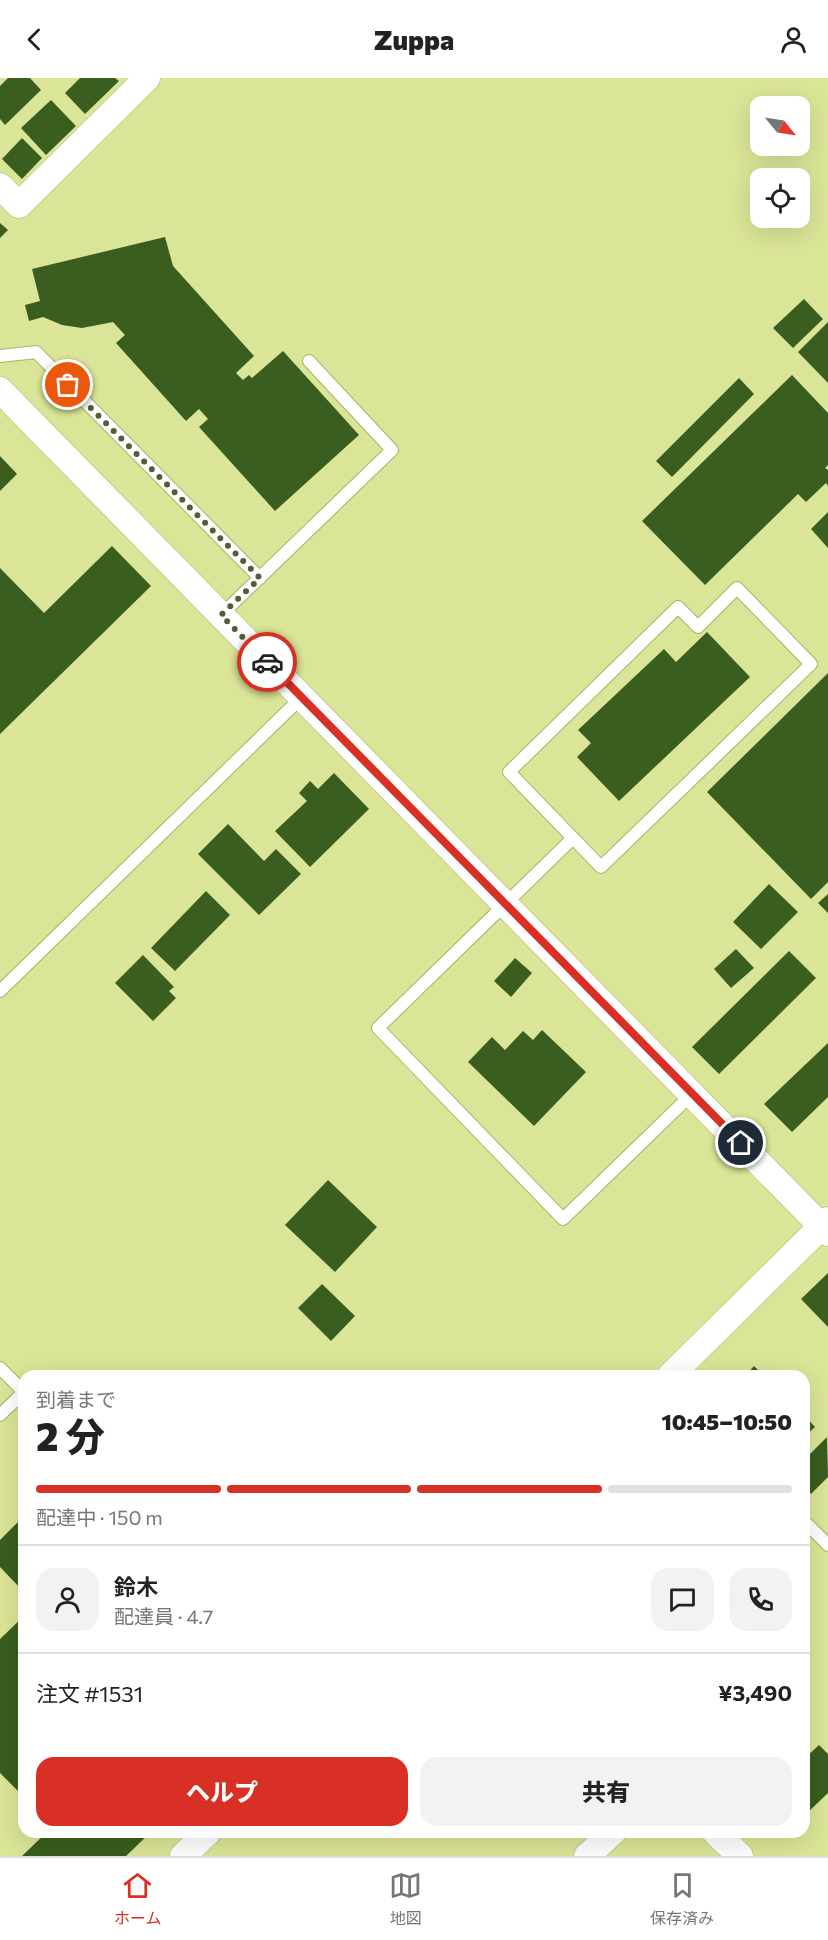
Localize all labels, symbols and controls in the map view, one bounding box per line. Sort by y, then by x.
icon: back [18,23,51,56]
text: Zuppa [374,23,454,56]
icon: person [777,23,810,56]
north arrow [750,96,810,156]
map controls [750,96,810,228]
button: locate [750,168,810,228]
pin [42,359,93,410]
icon: bag [51,368,84,401]
courier [237,632,297,692]
icon: car [251,646,284,679]
pin [715,1117,766,1168]
icon: home [724,1126,757,1159]
text: 到着まで [36,1387,116,1411]
text: 10:45–10:50 [661,1408,792,1435]
text: 2 分 [36,1411,105,1459]
text: 配達中 · 150 m [36,1505,163,1529]
button: person [36,1568,99,1631]
button: chat [651,1568,714,1631]
button: phone [729,1568,792,1631]
text: 鈴木 [114,1573,158,1600]
text: 配達員 · 4.7 [114,1604,213,1628]
text: ¥3,490 [718,1679,792,1706]
text: 注文 #1531 [36,1680,143,1707]
button: ヘルプ [36,1757,408,1826]
button: 共有 [420,1757,792,1826]
tab: ホーム [114,1869,161,1929]
tab: 地図 [389,1869,422,1929]
tab: 保存済み [650,1869,714,1929]

